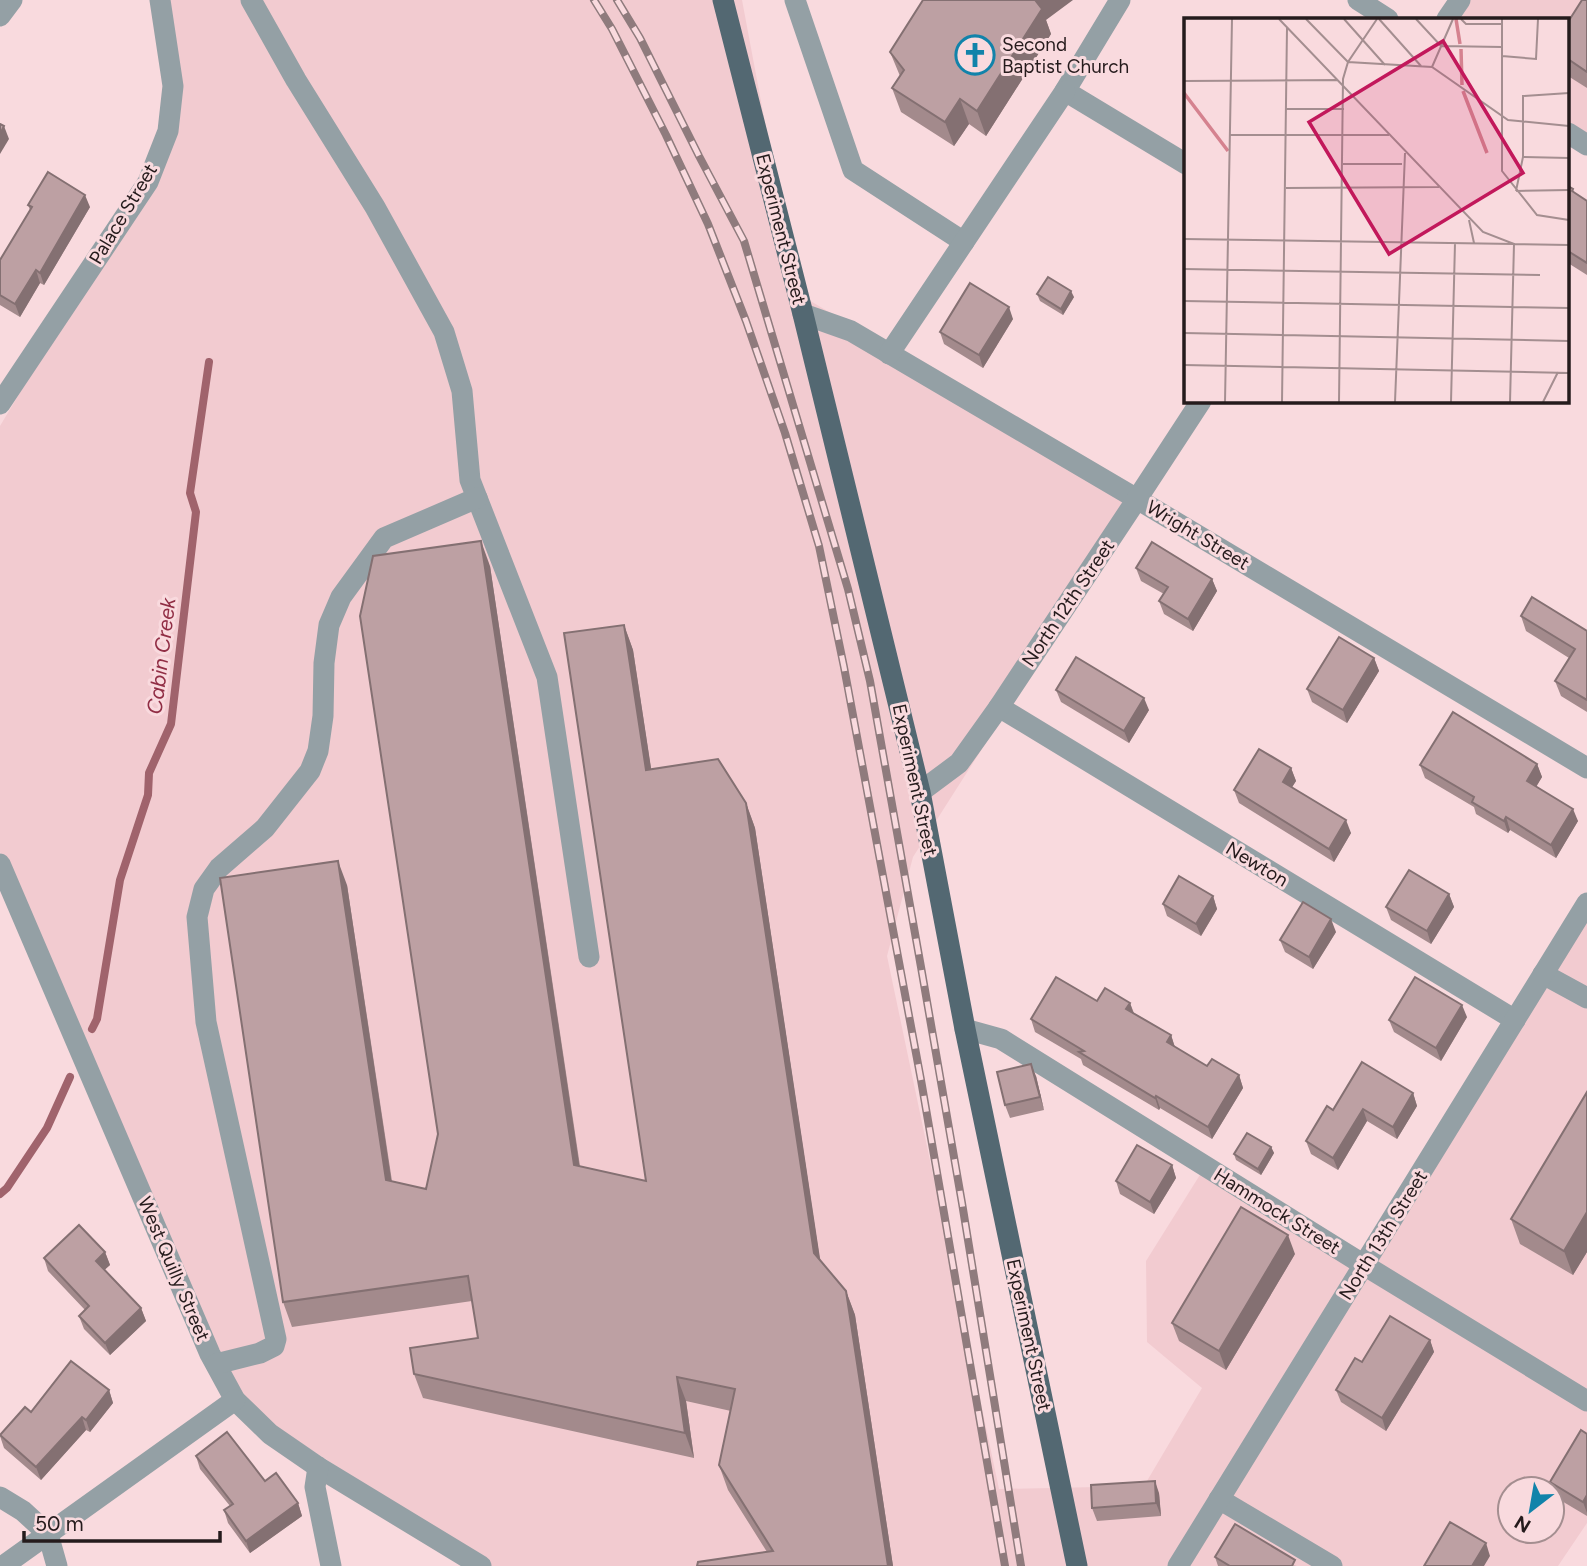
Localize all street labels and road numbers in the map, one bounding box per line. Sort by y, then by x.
street label: Experiment Street [751,151,811,307]
street label: Palace Street [84,160,162,268]
street label: Wright Street [1142,495,1254,575]
street label: North 12th Street [1017,535,1119,671]
street label: Experiment Street [888,702,942,858]
street label: Newton [1222,837,1292,891]
street label: Hammock Street [1210,1163,1344,1259]
street label: North 13th Street [1334,1166,1432,1304]
street label: West Quilly Street [133,1193,215,1345]
street label: Experiment Street [1002,1257,1056,1413]

